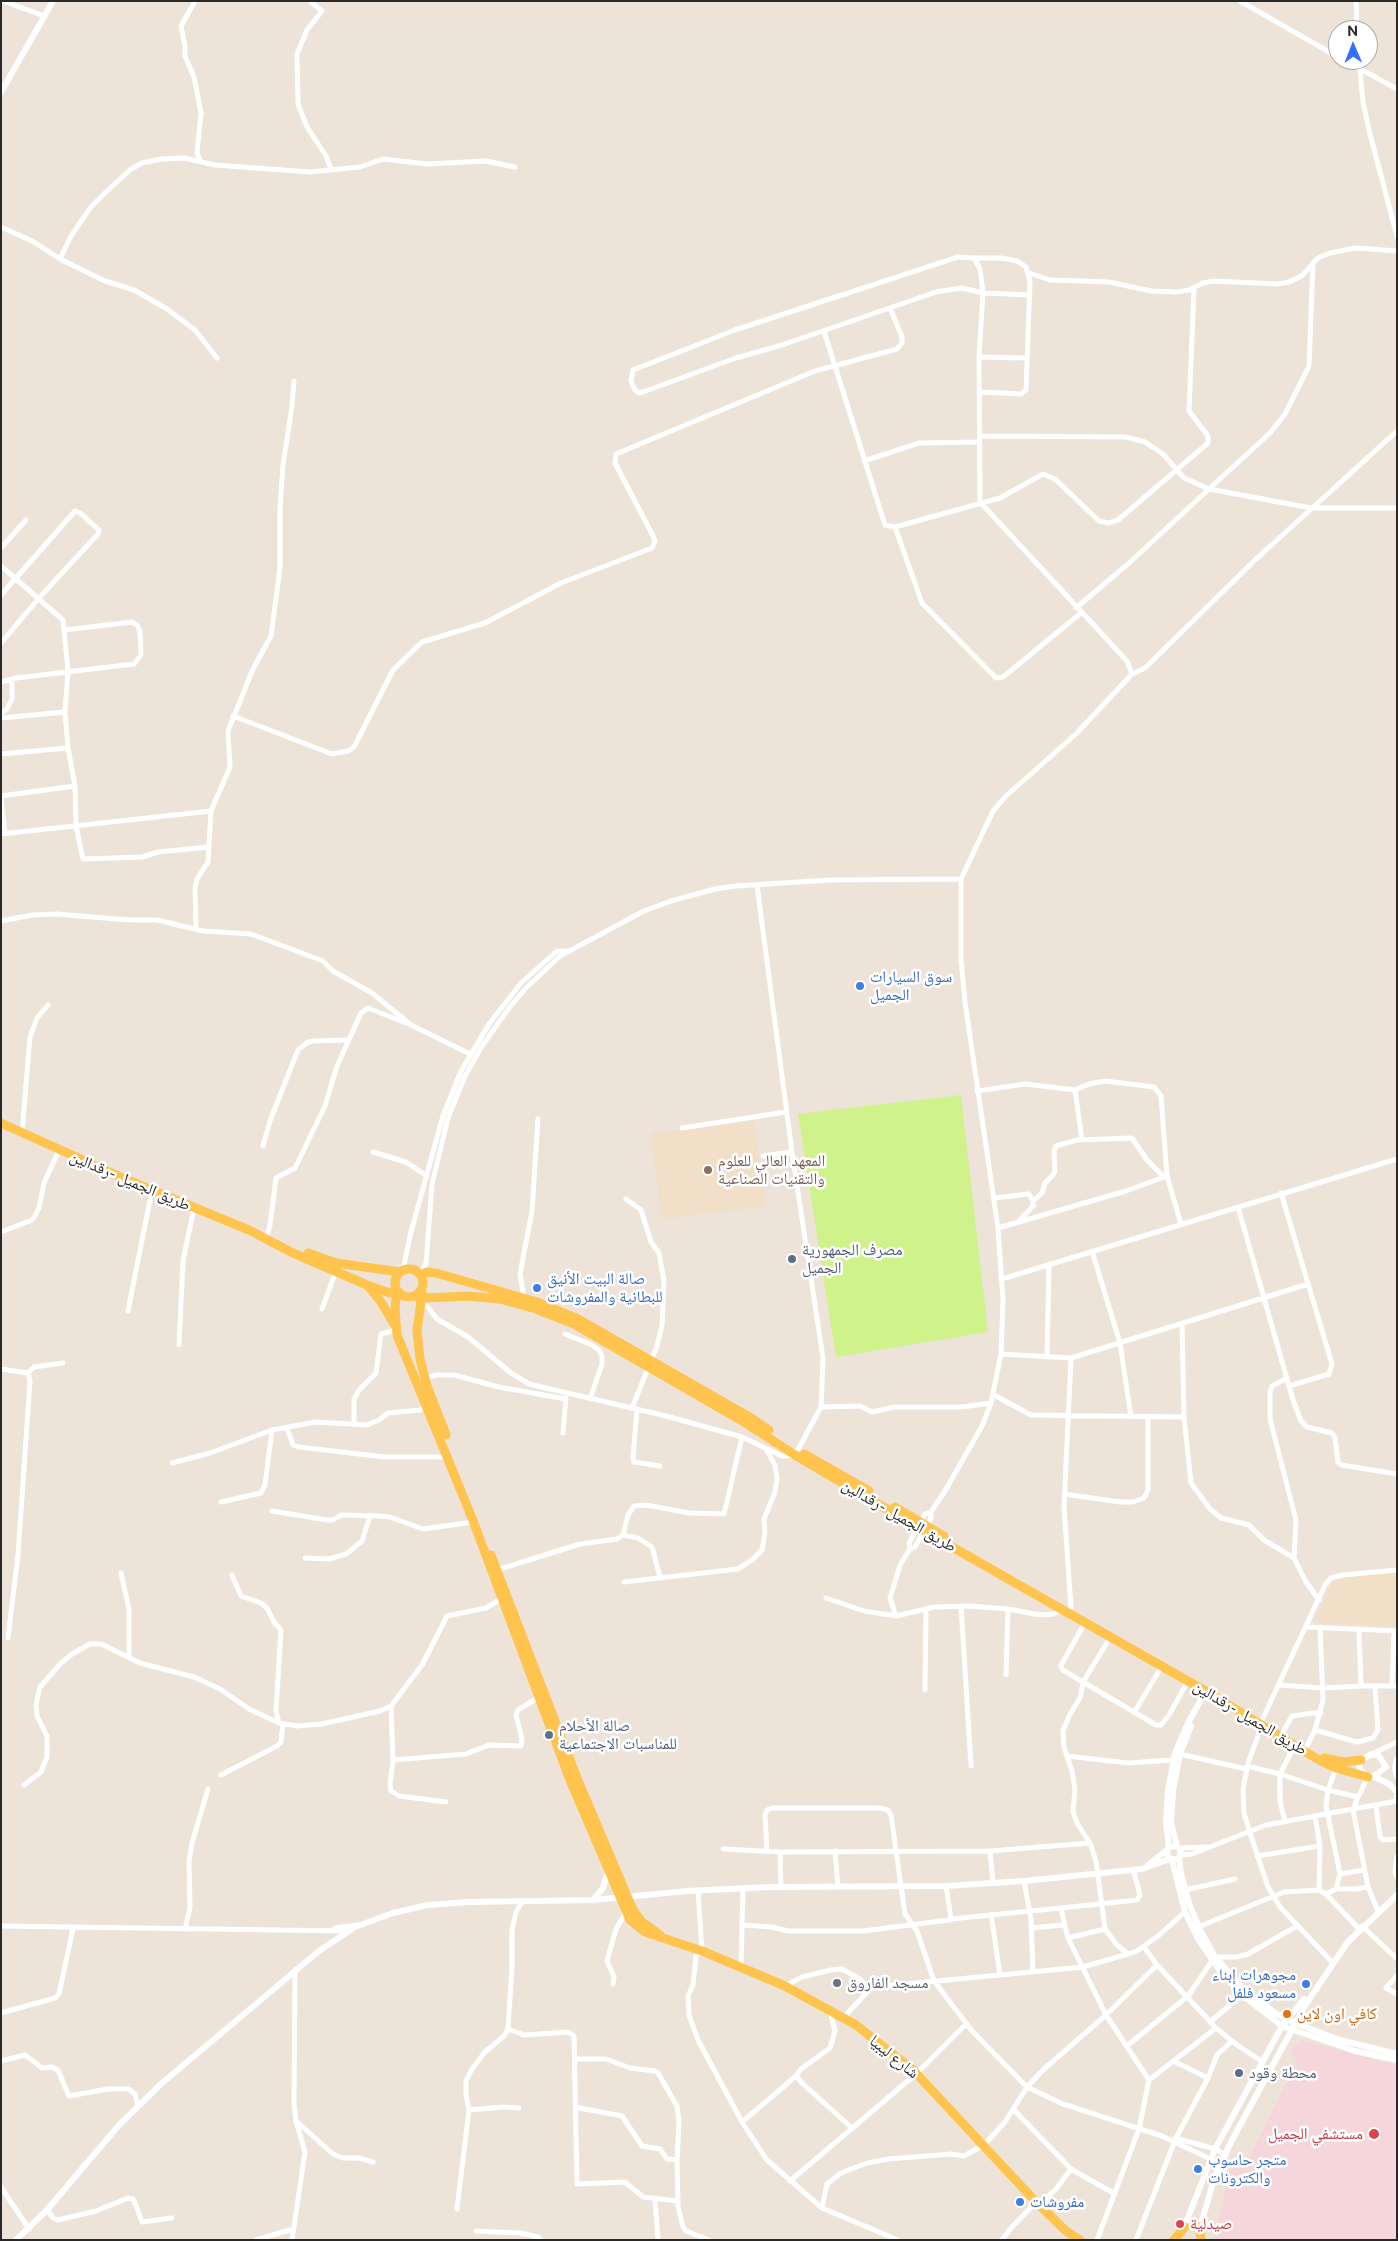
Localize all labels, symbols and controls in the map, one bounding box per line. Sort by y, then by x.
north arrow [1328,20,1378,70]
text: N [1347,23,1358,39]
place label: سوق السيارات الجميل [870,967,952,1005]
marker: سوق السيارات الجميل [854,980,866,992]
street label: طريق الجميل -رقدالين [67,1147,193,1215]
place label: المعهد العالي للعلوم والتقنيات الصناعية [718,1151,825,1189]
marker: المعهد العالي للعلوم والتقنيات الصناعية [702,1164,714,1176]
place label: مصرف الجمهورية الجميل [802,1240,903,1278]
marker: مصرف الجمهورية الجميل [786,1253,798,1265]
place label: صالة البيت الأنيق للبطانية والمفروشات [547,1269,663,1307]
marker: صالة البيت الأنيق للبطانية والمفروشات [531,1282,543,1294]
street label: طريق الجميل -رقدالين [838,1475,960,1557]
street label: طريق الجميل -رقدالين [1190,1677,1310,1759]
place label: صالة الأحلام للمناسبات الاجتماعية [559,1716,677,1754]
marker: صالة الأحلام للمناسبات الاجتماعية [543,1729,555,1741]
place label: مجوهرات إبناء مسعود فلفل [1212,1965,1296,2003]
place label: مسجد الفاروق [847,1973,928,1993]
marker: مسجد الفاروق [831,1977,843,1989]
marker: مجوهرات إبناء مسعود فلفل [1300,1978,1312,1990]
place label: كافي اون لاين [1297,2004,1377,2024]
marker: كافي اون لاين [1281,2008,1293,2020]
street label: شارع ليبيا [865,2031,923,2083]
place label: محطة وقود [1249,2063,1316,2083]
marker: محطة وقود [1233,2067,1245,2079]
place label: مستشفي الجميل [1268,2124,1363,2144]
marker: مستشفي الجميل [1367,2127,1381,2141]
place label: متجر حاسوب والكترونات [1208,2150,1287,2188]
marker: متجر حاسوب والكترونات [1192,2163,1204,2175]
place label: مفروشات [1030,2192,1084,2212]
marker: مفروشات [1014,2196,1026,2208]
place label: صيدلية [1190,2214,1232,2234]
marker: صيدلية [1174,2218,1186,2230]

